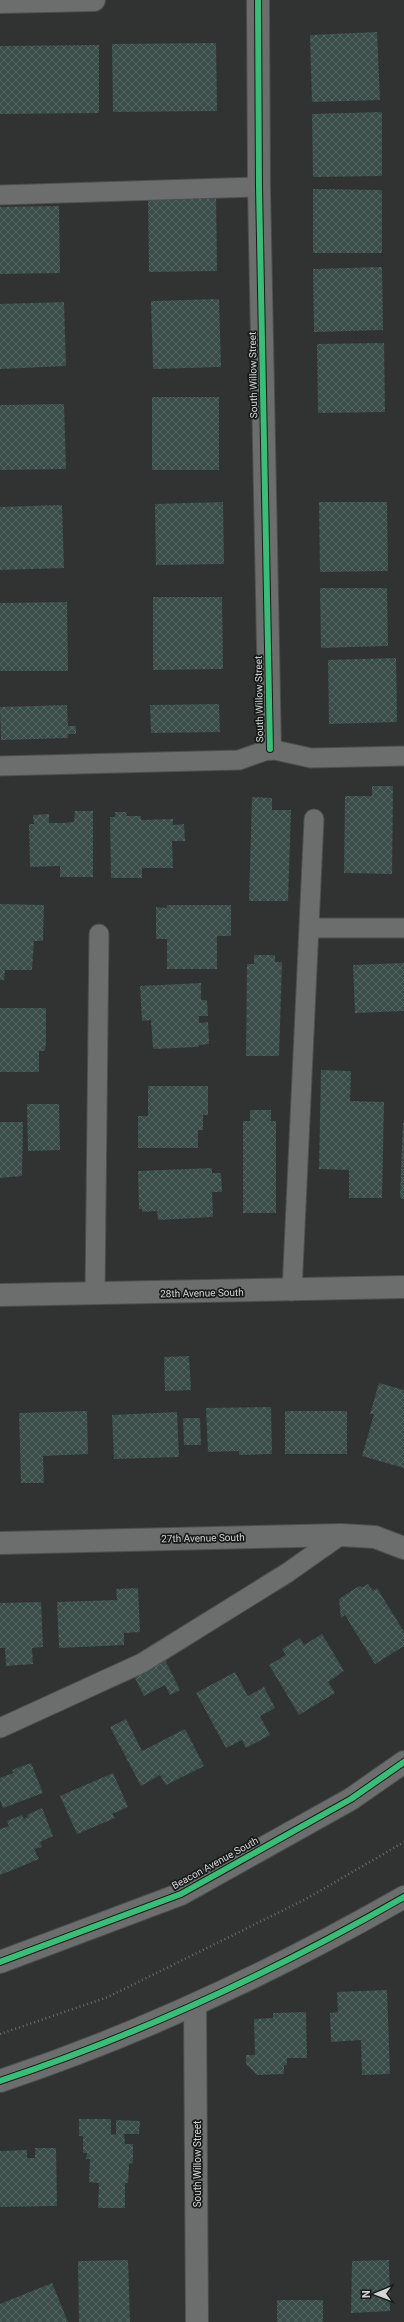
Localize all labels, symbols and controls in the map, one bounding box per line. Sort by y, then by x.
street label: South Willow Street [247,332,259,418]
street label: South Willow Street [253,656,265,742]
street label: 28th Avenue South [160,1287,244,1299]
street label: 27th Avenue South [161,1532,245,1544]
street label: Beacon Avenue South [170,1835,260,1891]
street label: South Willow Street [192,2121,203,2207]
north arrow [356,2274,396,2314]
text: N [360,2290,373,2298]

